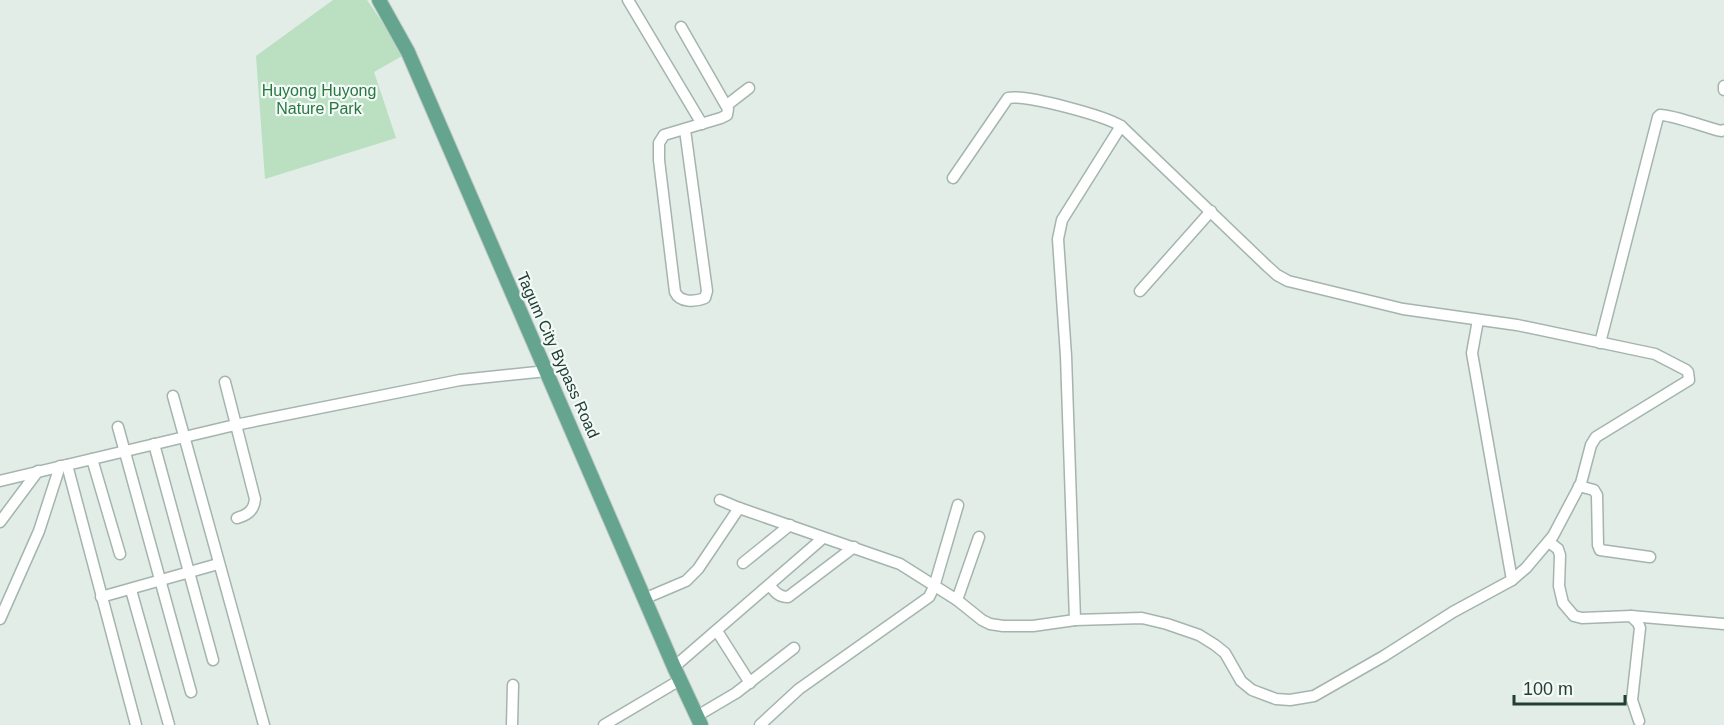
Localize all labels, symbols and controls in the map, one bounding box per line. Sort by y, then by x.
park label: Huyong Huyong Nature Park [262,82,376,117]
street label: Tagum City Bypass Road [514,269,602,441]
scale bar [1514,668,1625,706]
text: 100 m [1523,679,1573,699]

